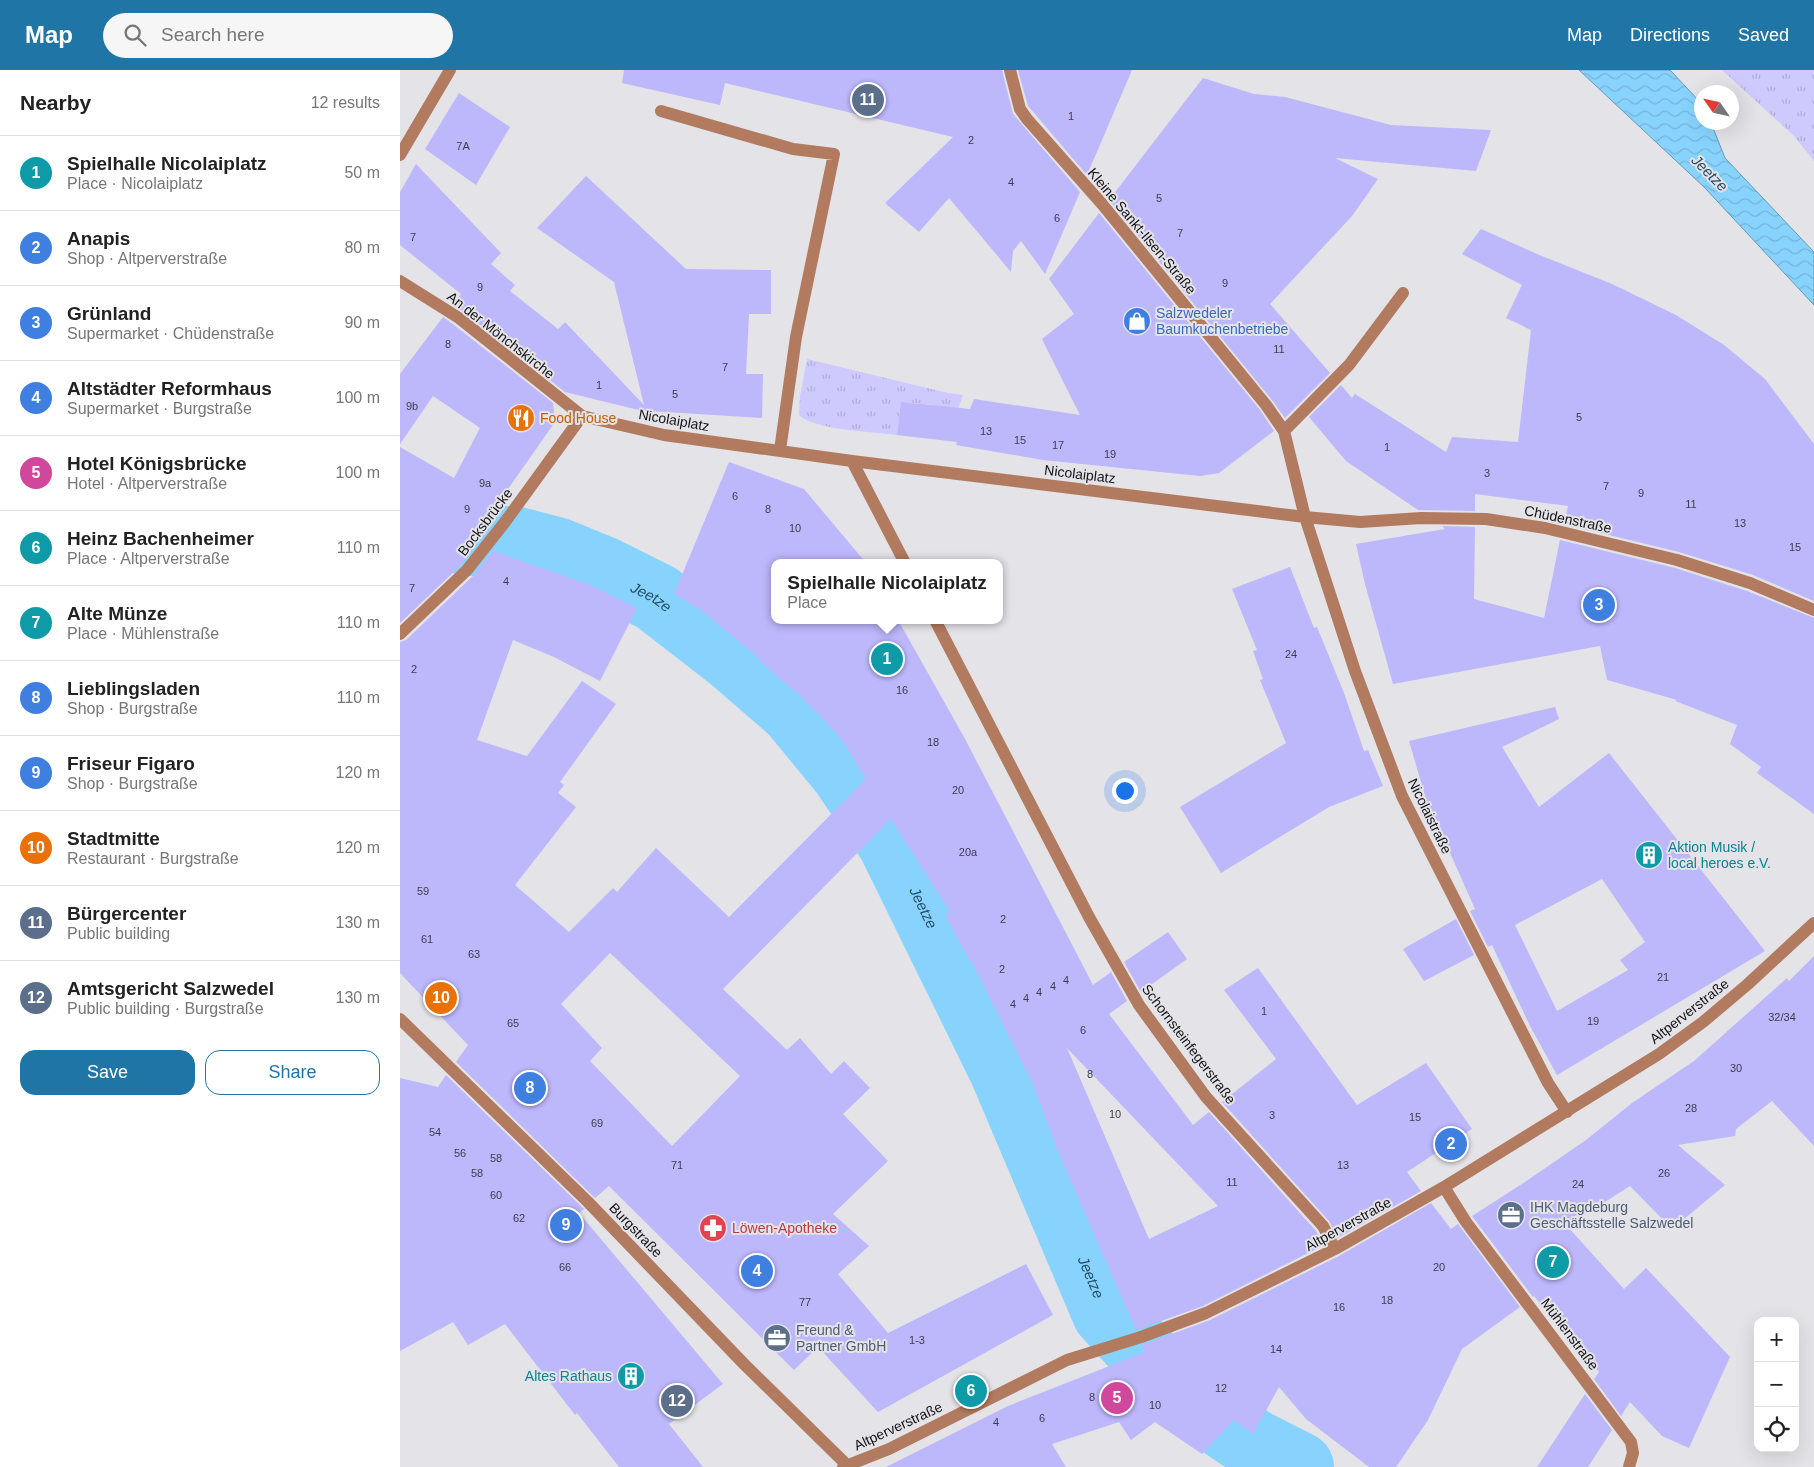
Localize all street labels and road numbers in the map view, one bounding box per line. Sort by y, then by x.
street label: Kleine Sankt-Ilsen-Straße [1085,165,1200,297]
street label: An der Mönchskirche [444,288,558,382]
street label: Nicolaiplatz [637,406,711,434]
street label: Nicolaiplatz [1043,462,1117,486]
street label: Bocksbrücke [454,485,516,559]
street label: Chüdenstraße [1523,502,1613,536]
street label: Nicolaistraße [1405,776,1455,856]
street label: Altperverstraße [1646,975,1732,1047]
street label: Schornsteinfegerstraße [1139,981,1239,1107]
street label: Altperverstraße [1302,1194,1394,1254]
street label: Burgstraße [606,1200,666,1261]
street label: Mühlenstraße [1538,1295,1602,1373]
street label: Altperverstraße [851,1398,945,1453]

